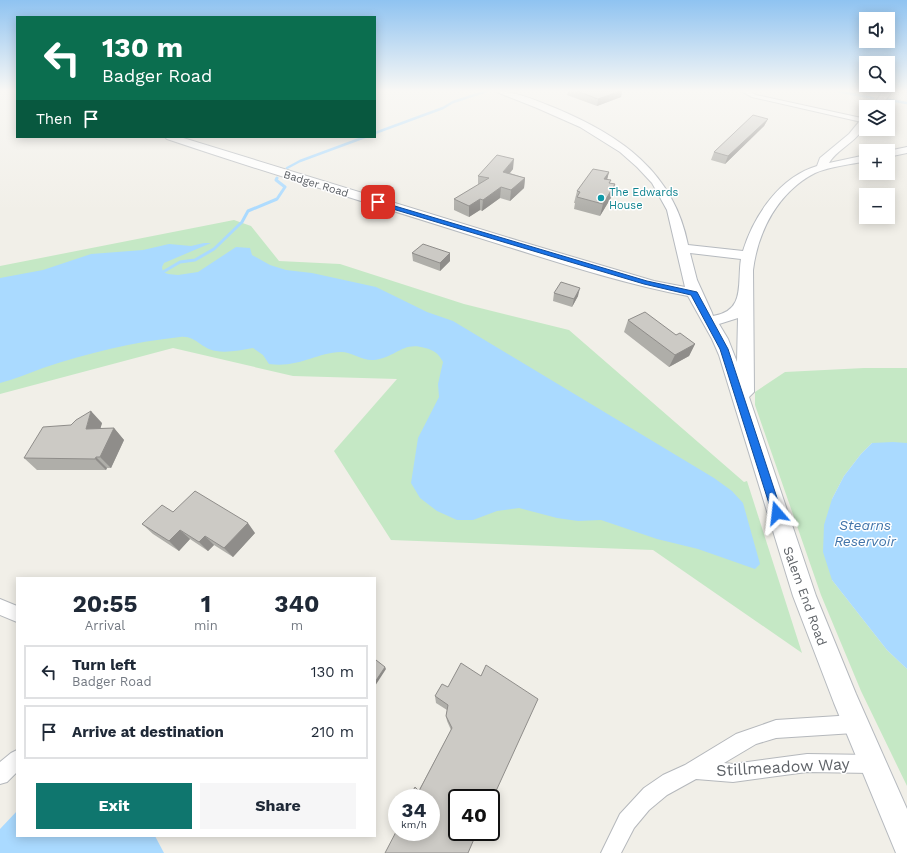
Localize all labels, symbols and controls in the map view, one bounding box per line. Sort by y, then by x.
map controls [859,12,895,224]
button: sound [859,12,895,48]
text: 130 m [102,31,183,64]
icon: left [36,32,88,84]
button: search [859,56,895,92]
text: Badger Road [102,65,212,86]
button: layers [859,100,895,136]
icon: arrive [80,108,102,130]
text: Then [36,110,72,128]
button: + [859,144,895,180]
street label: Badger Road [282,168,350,200]
pin [361,185,395,219]
place label: The Edwards House [609,186,679,212]
button: − [859,188,895,224]
icon: arrive [367,191,389,213]
marker: The Edwards House [596,193,606,203]
position arrow [756,492,798,534]
water label: Stearns Reservoir [834,517,896,549]
street label: Salem End Road [780,544,830,648]
text: 20:55 [72,590,137,618]
text: 1 [201,590,211,618]
text: 340 [274,590,320,618]
text: Arrival [85,618,125,633]
text: min [194,618,218,633]
text: m [291,618,303,633]
text: Turn left [72,656,136,674]
icon: left [38,661,60,683]
text: 130 m [311,663,354,681]
text: Badger Road [72,674,152,689]
icon: arrive [38,721,60,743]
text: Arrive at destination [72,723,224,741]
text: 210 m [311,723,354,741]
street label: Stillmeadow Way [716,754,851,780]
button: Exit [36,783,192,829]
button: Share [200,783,356,829]
speed limit sign: 40 [448,789,500,841]
text: 34 [402,798,426,822]
text: km/h [401,819,427,830]

